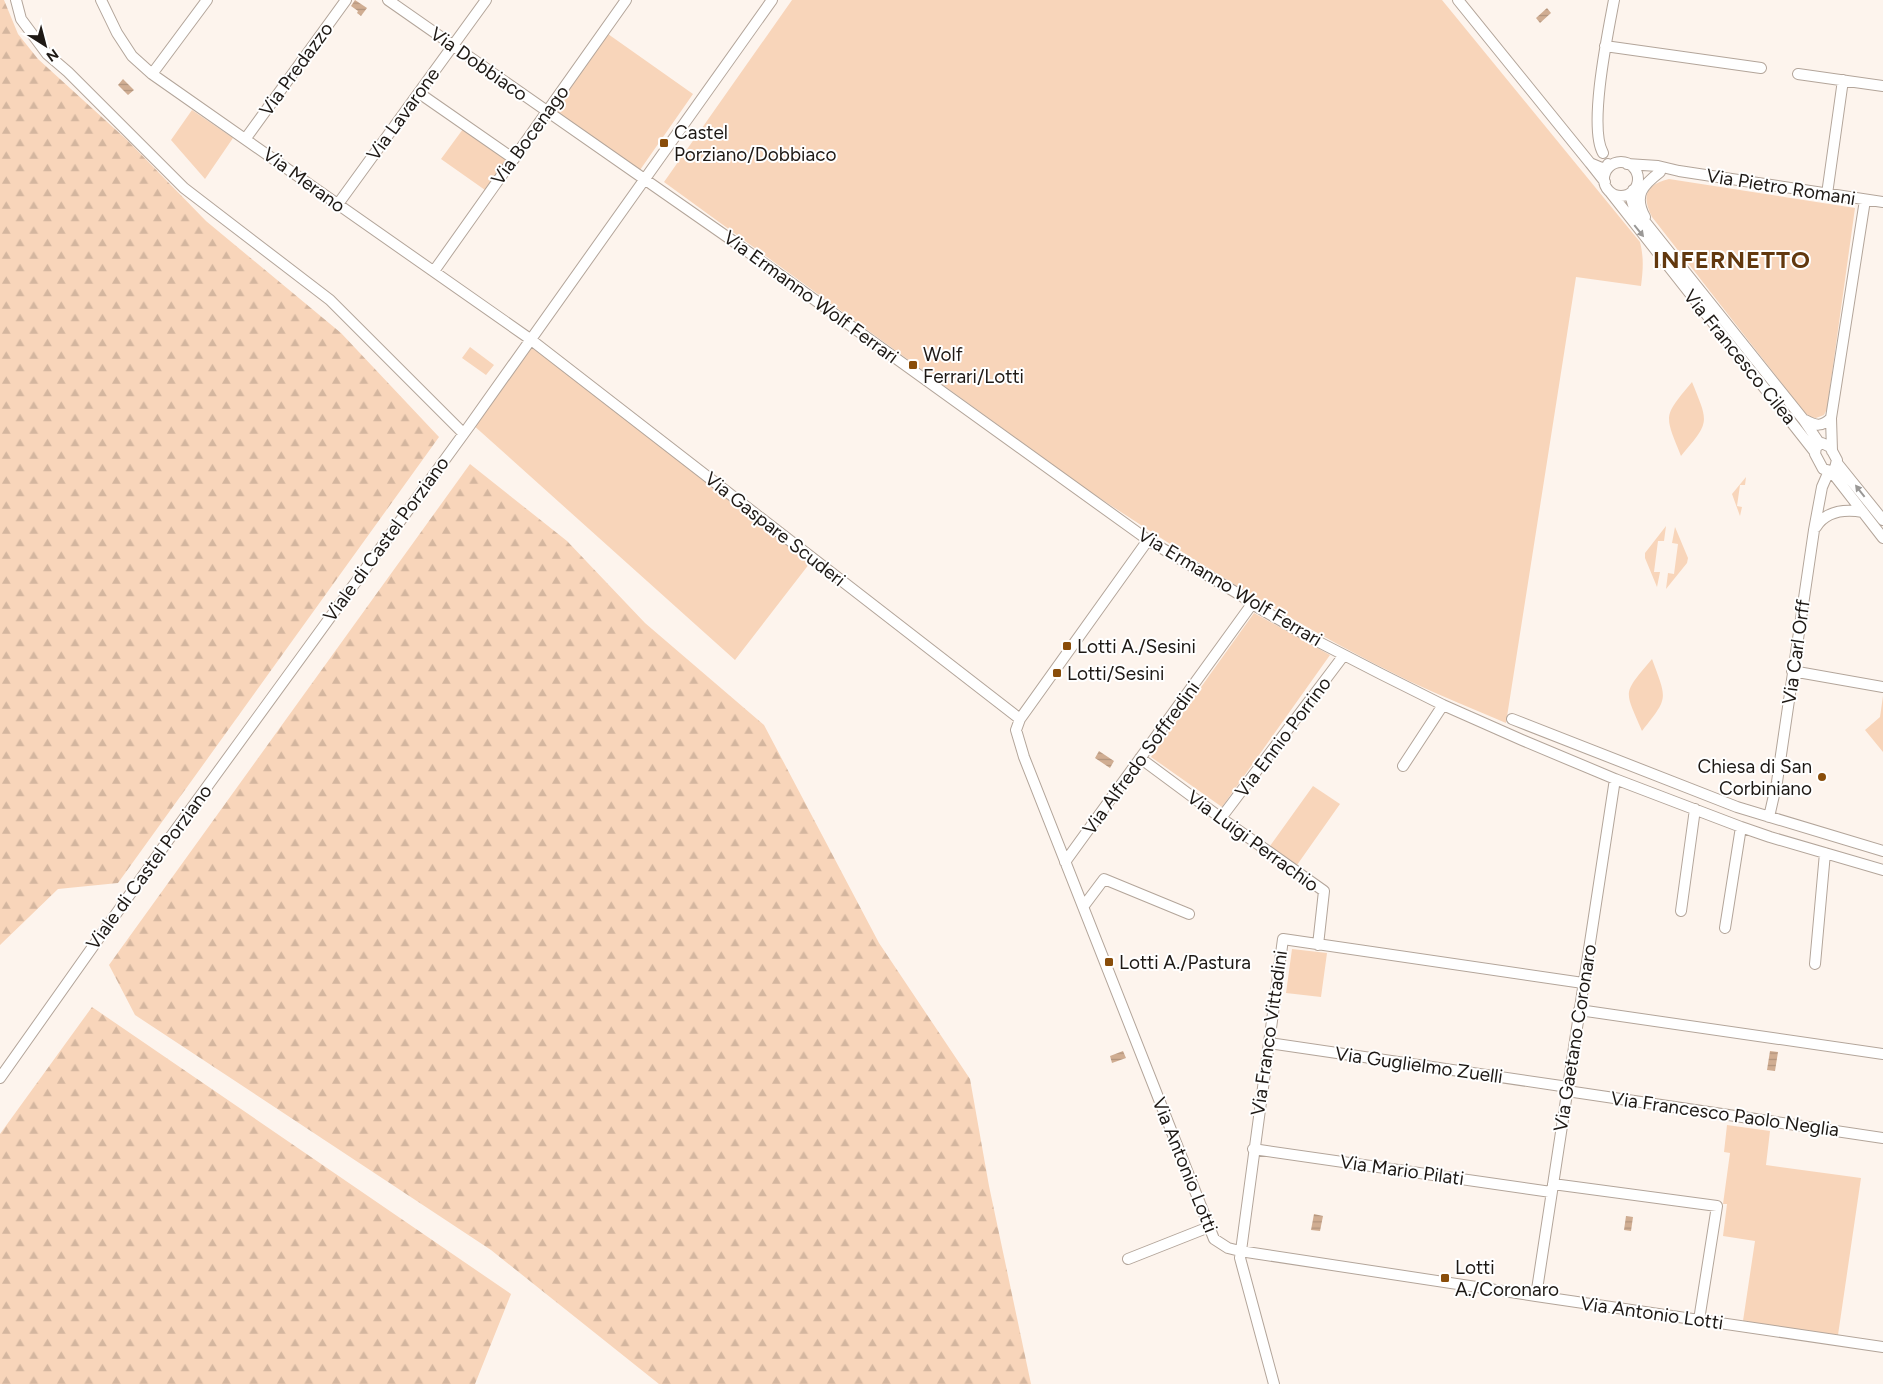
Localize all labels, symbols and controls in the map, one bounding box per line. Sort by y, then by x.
street label: Via Predazzo [254,18,338,120]
north arrow [20,20,70,70]
street label: Via Dobbiaco [426,22,532,106]
text: N [43,45,62,65]
street label: Via Lavarone [362,63,444,165]
street label: Via Bocenago [486,81,574,189]
place label: Castel Porziano/Dobbiaco [674,121,836,166]
marker: Castel Porziano/Dobbiaco [658,137,670,149]
street label: Via Merano [258,142,350,218]
street label: Via Pietro Romani [1705,164,1857,210]
one-way arrow [1634,224,1645,237]
street label: Via Ermanno Wolf Ferrari [719,226,903,368]
district label: INFERNETTO [1653,245,1811,274]
street label: Via Francesco Cilea [1679,285,1801,429]
place label: Wolf Ferrari/Lotti [923,343,1024,388]
marker: Wolf Ferrari/Lotti [907,359,919,371]
street label: Viale di Castel Porziano [318,452,454,626]
street label: Via Gaspare Scuderi [700,467,850,591]
one-way arrow [1855,485,1866,498]
street label: Via Ermanno Wolf Ferrari [1134,523,1326,651]
street label: Via Carl Orff [1777,598,1815,706]
place label: Lotti A./Sesini [1077,635,1196,658]
marker: Lotti A./Sesini [1061,640,1073,652]
place label: Lotti/Sesini [1067,662,1164,685]
marker: Lotti/Sesini [1051,667,1063,679]
street label: Via Ennio Porrino [1230,672,1336,802]
street label: Via Alfredo Soffredini [1078,677,1204,839]
place label: Chiesa di San Corbiniano [1697,755,1812,800]
marker: Chiesa di San Corbiniano [1816,771,1828,783]
street label: Viale di Castel Porziano [81,780,217,954]
street label: Via Luigi Perrachio [1183,786,1323,896]
street label: Via Gaetano Coronaro [1549,943,1601,1133]
street label: Via Franco Vittadini [1246,949,1292,1117]
place label: Lotti A./Pastura [1119,951,1251,974]
marker: Lotti A./Pastura [1103,956,1115,968]
street label: Via Guglielmo Zuelli [1334,1042,1504,1088]
street label: Via Francesco Paolo Neglia [1609,1087,1841,1141]
street label: Via Antonio Lotti [1147,1094,1223,1236]
street label: Via Mario Pilati [1338,1150,1466,1190]
place label: Lotti A./Coronaro [1455,1256,1559,1301]
marker: Lotti A./Coronaro [1439,1272,1451,1284]
street label: Via Antonio Lotti [1579,1292,1725,1334]

